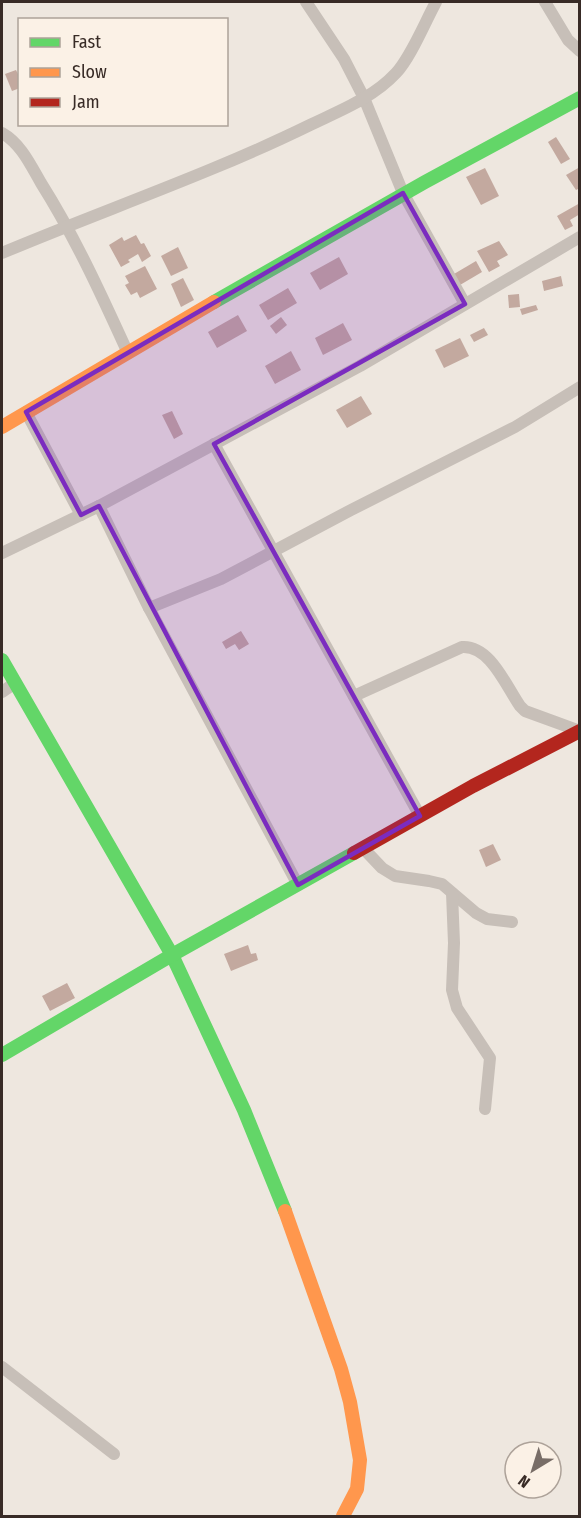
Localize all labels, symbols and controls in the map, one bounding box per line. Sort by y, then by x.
legend [18,18,228,126]
text: Fast [72,31,101,53]
text: Slow [72,61,107,83]
text: Jam [72,91,100,113]
north arrow [503,1440,563,1500]
text: N [514,1471,534,1492]

